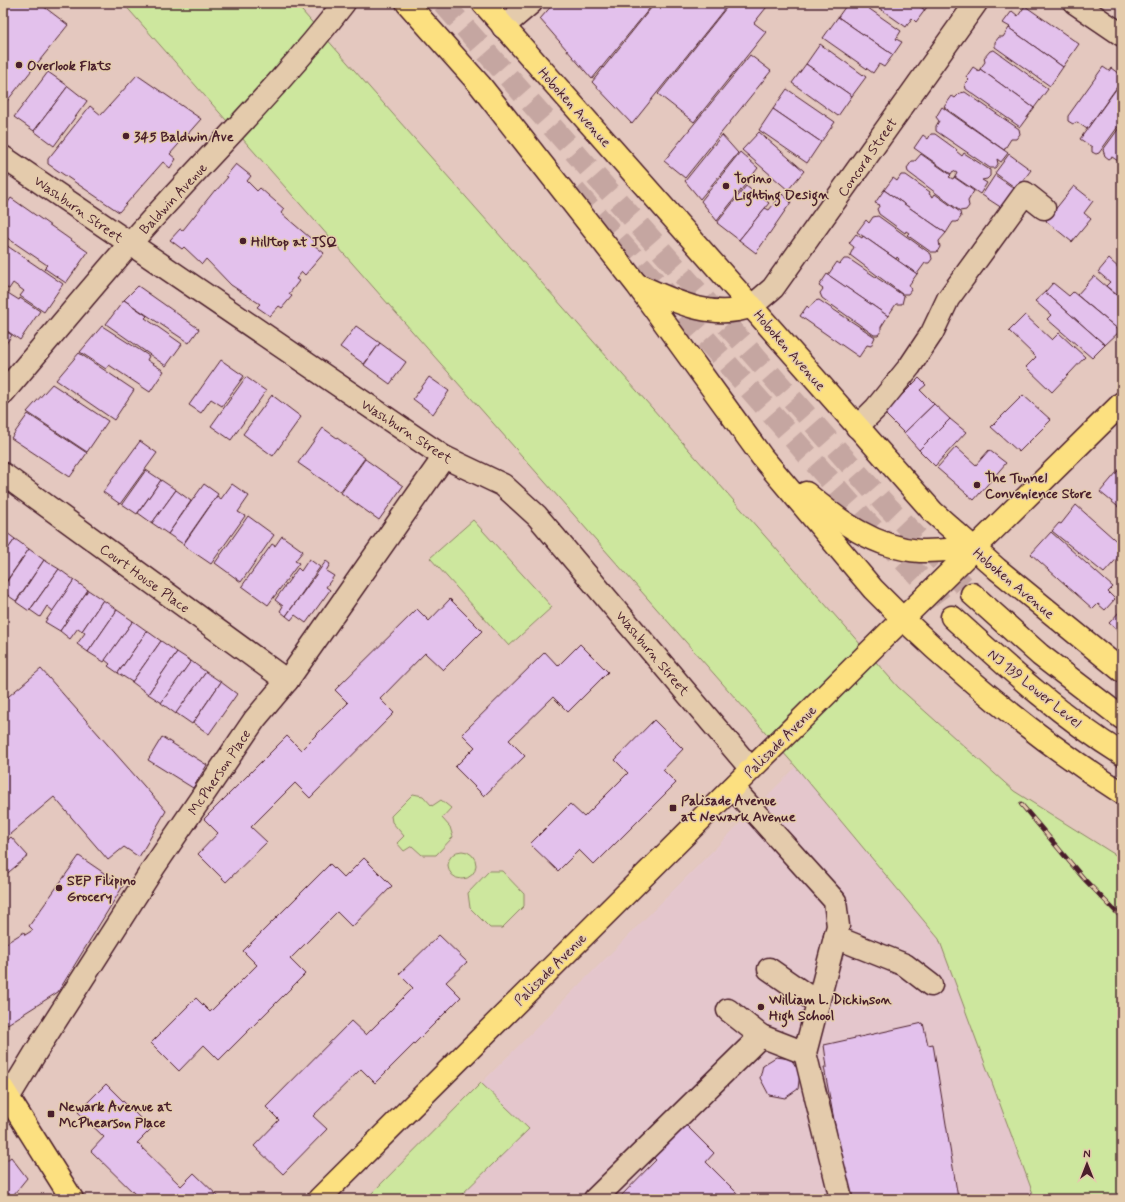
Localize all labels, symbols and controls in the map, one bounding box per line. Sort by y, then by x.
place label: Overlook Flats [27,57,112,75]
marker: Overlook Flats [14,60,24,70]
street label: Hoboken Avenue [534,64,615,151]
street label: Concord Street [834,114,902,201]
place label: 345 Baldwin Ave [134,128,234,146]
marker: 345 Baldwin Ave [121,131,131,141]
street label: Baldwin Avenue [136,159,212,238]
place label: Torino Lighting Design [734,170,830,207]
street label: Washburn Street [30,172,127,248]
marker: Torino Lighting Design [721,181,731,191]
place label: Hilltop at JSQ [251,233,337,251]
marker: Hilltop at JSQ [238,236,248,246]
street label: Hoboken Avenue [749,307,829,395]
street label: Washburn Street [357,396,456,469]
place label: The Tunnel Convenience Store [985,469,1092,503]
marker: The Tunnel Convenience Store [972,480,982,490]
street label: Court House Place [96,540,193,617]
street label: Hoboken Avenue [969,544,1058,623]
street label: Washburn Street [611,607,694,700]
street label: NJ 139 Lower Level [984,645,1085,732]
street label: Palisade Avenue [741,701,821,782]
street label: McPherson Place [184,726,255,819]
place label: Palisade Avenue at Newark Avenue [681,792,796,826]
marker: Palisade Avenue at Newark Avenue [668,803,678,813]
place label: SEP Filipino Grocery [67,872,136,906]
marker: SEP Filipino Grocery [54,883,64,893]
street label: Palisade Avenue [511,929,591,1010]
place label: William L. Dickinson High School [768,991,893,1028]
marker: William L. Dickinson High School [756,1002,766,1012]
place label: Newark Avenue at McPhearson Place [59,1098,173,1132]
marker: Newark Avenue at McPhearson Place [46,1109,56,1119]
north arrow [1067,1144,1107,1184]
text: N [1083,1148,1091,1162]

